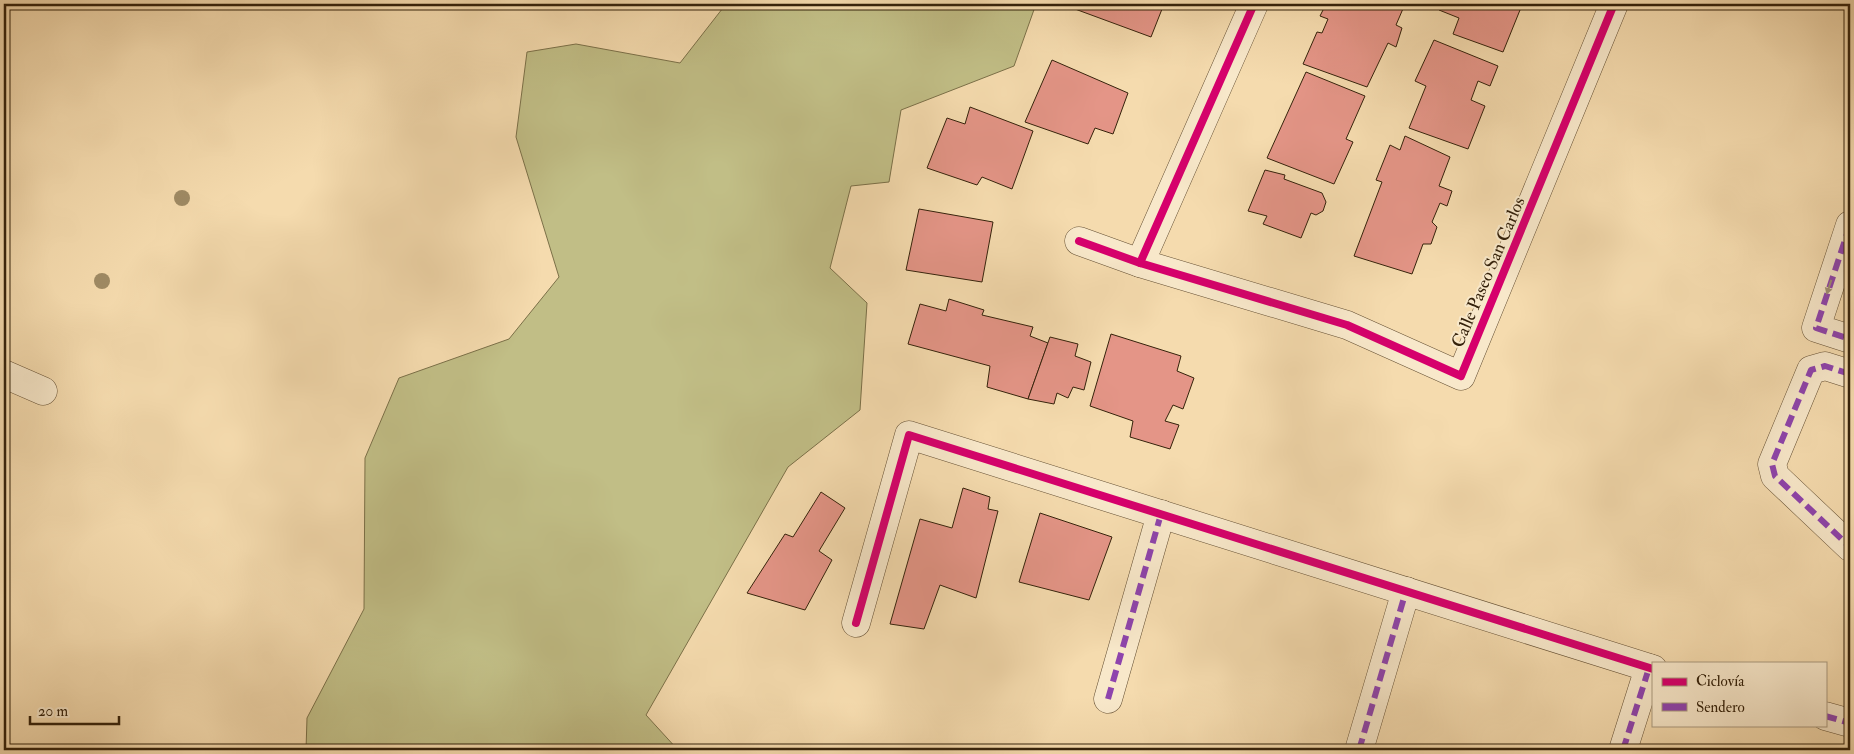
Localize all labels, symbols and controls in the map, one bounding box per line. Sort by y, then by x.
street label: Calle Paseo San Carlos [1446,193,1531,351]
one-way arrow [1825,280,1833,295]
legend [1652,662,1826,726]
text: Ciclovía [1696,672,1745,691]
scale bar [30,694,119,726]
text: Sendero [1696,698,1745,717]
text: 20 m [38,702,68,721]

